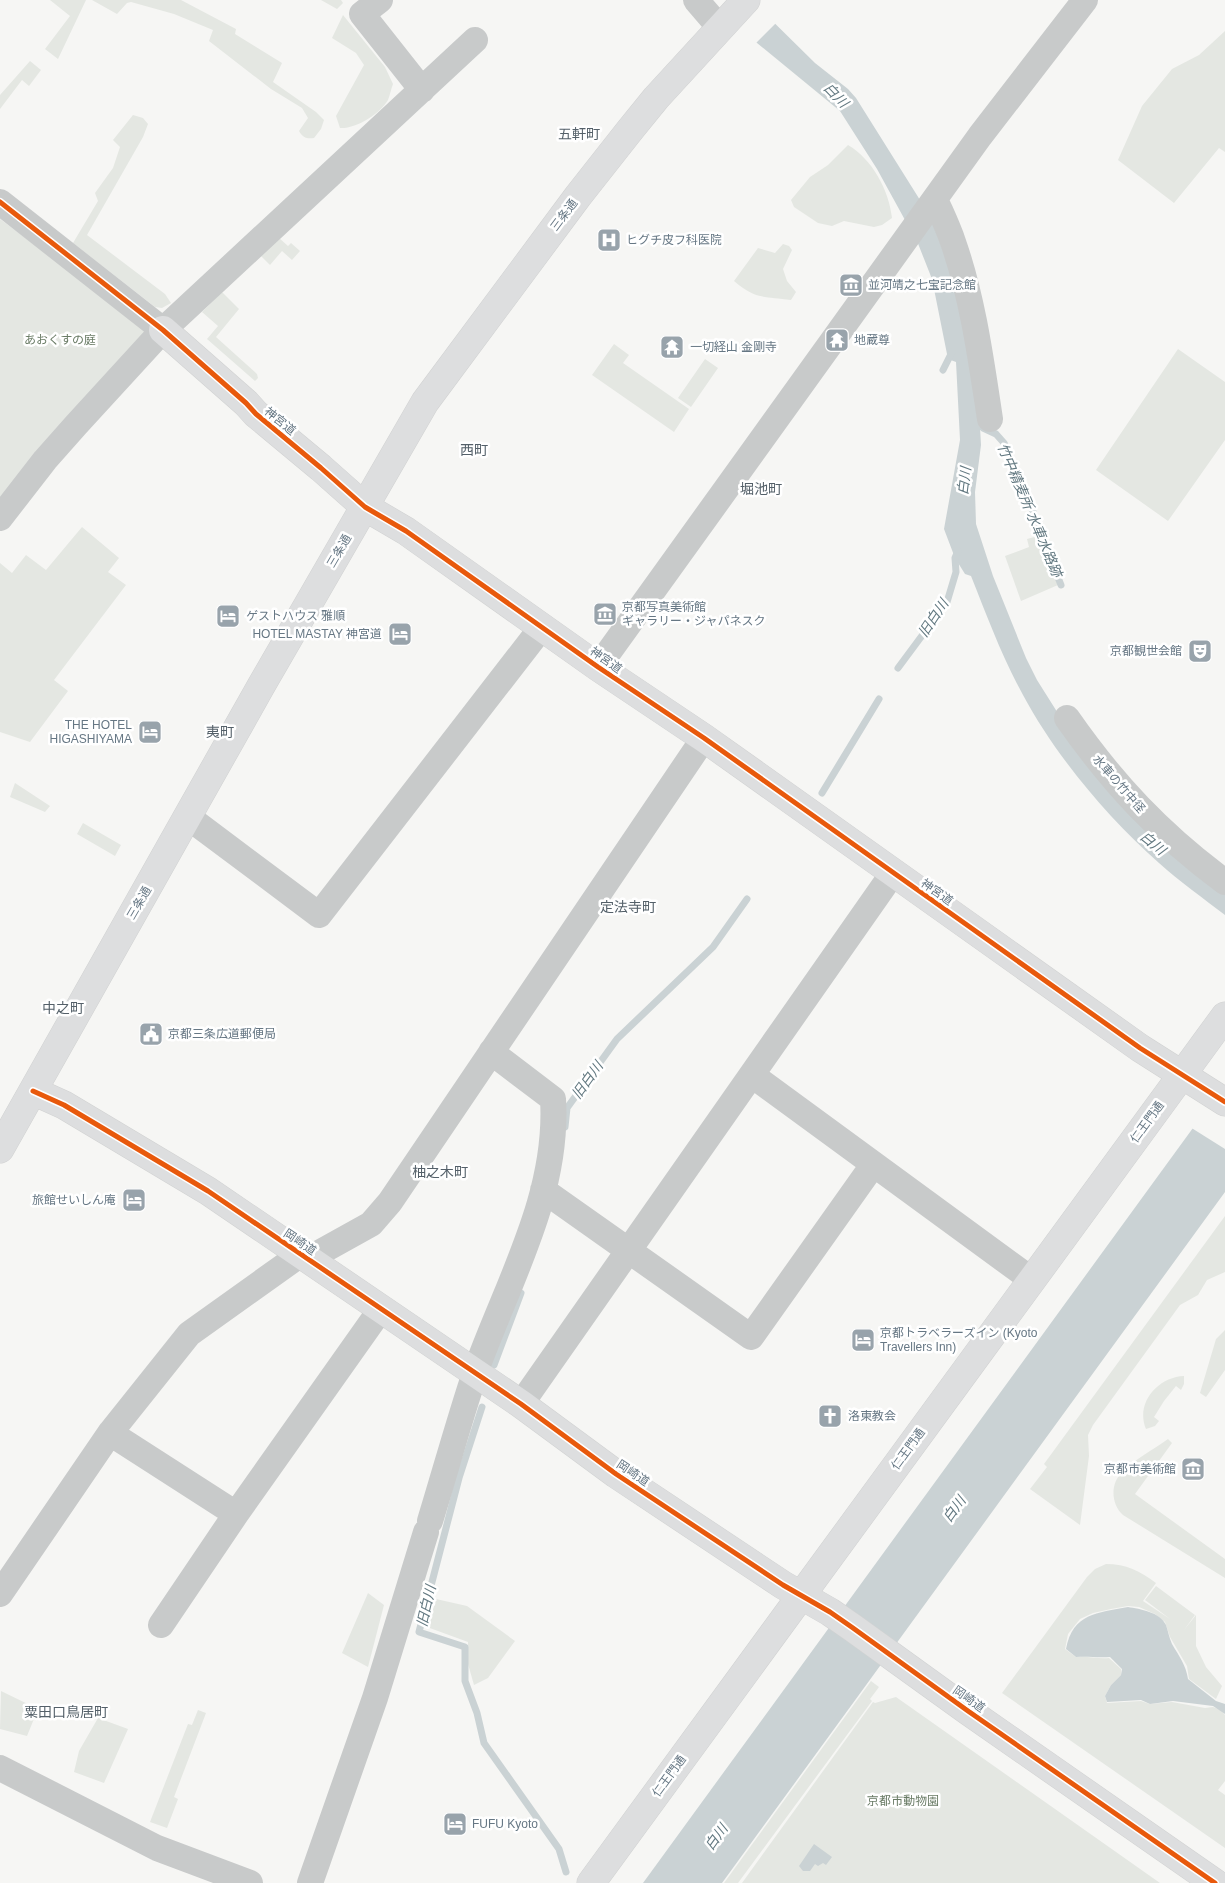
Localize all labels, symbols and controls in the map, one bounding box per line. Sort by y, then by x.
water label: 白川 [821,79,853,112]
district label: 五軒町 [558,126,600,142]
street label: 三条通 [548,196,580,234]
hospital icon: ヒグチ皮フ科医院 [596,227,622,253]
place label: ヒグチ皮フ科医院 [626,233,722,247]
museum icon: 並河靖之七宝記念館 [838,272,864,298]
place label: 並河靖之七宝記念館 [868,278,976,292]
temple icon: 地蔵尊 [824,327,850,353]
park label: あおくすの庭 [24,333,96,347]
place label: 地蔵尊 [854,333,890,347]
temple icon: 一切経山 金剛寺 [659,334,685,360]
place label: 一切経山 金剛寺 [690,340,777,354]
street label: 神宮道 [262,404,298,438]
water label: 竹中精麦所 水車水路跡 [995,441,1066,581]
district label: 西町 [460,442,488,458]
water label: 白川 [954,464,974,496]
district label: 堀池町 [740,481,782,497]
street label: 三条通 [324,532,354,570]
water label: 旧白川 [915,594,952,640]
place label: 京都写真美術館 ギャラリー・ジャパネスク [622,600,765,628]
museum icon: 京都写真美術館 ギャラリー・ジャパネスク [592,601,618,627]
hotel icon: ゲストハウス 雅順 [215,603,241,629]
place label: ゲストハウス 雅順 [246,609,345,623]
hotel icon: HOTEL MASTAY 神宮道 [387,621,413,647]
place label: HOTEL MASTAY 神宮道 [252,627,382,641]
theatre icon: 京都観世会館 [1187,638,1213,664]
street label: 神宮道 [587,644,625,676]
place label: 京都観世会館 [1110,644,1182,658]
place label: THE HOTEL HIGASHIYAMA [50,718,132,746]
hotel icon: THE HOTEL HIGASHIYAMA [137,719,163,745]
district label: 夷町 [206,724,234,740]
street label: 水車の竹中径 [1090,752,1148,816]
water label: 白川 [1137,828,1170,859]
street label: 神宮道 [918,876,956,908]
street label: 三条通 [124,884,154,922]
district label: 定法寺町 [600,899,656,915]
district label: 中之町 [42,1000,84,1016]
public building icon: 京都三条広道郵便局 [138,1021,164,1047]
place label: 京都三条広道郵便局 [168,1027,276,1041]
water label: 旧白川 [568,1057,607,1102]
street label: 仁王門通 [1127,1098,1167,1146]
district label: 柚之木町 [412,1164,468,1180]
hotel icon: 旅館せいしん庵 [121,1187,147,1213]
place label: 旅館せいしん庵 [32,1193,116,1207]
street label: 岡崎道 [281,1226,319,1258]
place label: 京都トラベラーズイン (Kyoto Travellers Inn) [880,1326,1038,1354]
hotel icon: 京都トラベラーズイン (Kyoto Travellers Inn) [850,1327,876,1353]
church icon: 洛東教会 [817,1403,843,1429]
place label: 洛東教会 [848,1409,896,1423]
street label: 仁王門通 [888,1425,928,1473]
museum icon: 京都市美術館 [1180,1456,1206,1482]
street label: 岡崎道 [614,1457,652,1489]
place label: 京都市美術館 [1104,1462,1176,1476]
water label: 白川 [939,1491,970,1525]
water label: 旧白川 [413,1582,439,1628]
street label: 岡崎道 [950,1683,988,1715]
district label: 粟田口鳥居町 [24,1704,108,1720]
street label: 仁王門通 [649,1752,689,1800]
park label: 京都市動物園 [867,1794,939,1808]
hotel icon: FUFU Kyoto [442,1811,468,1837]
place label: FUFU Kyoto [472,1817,538,1831]
water label: 白川 [701,1819,732,1853]

